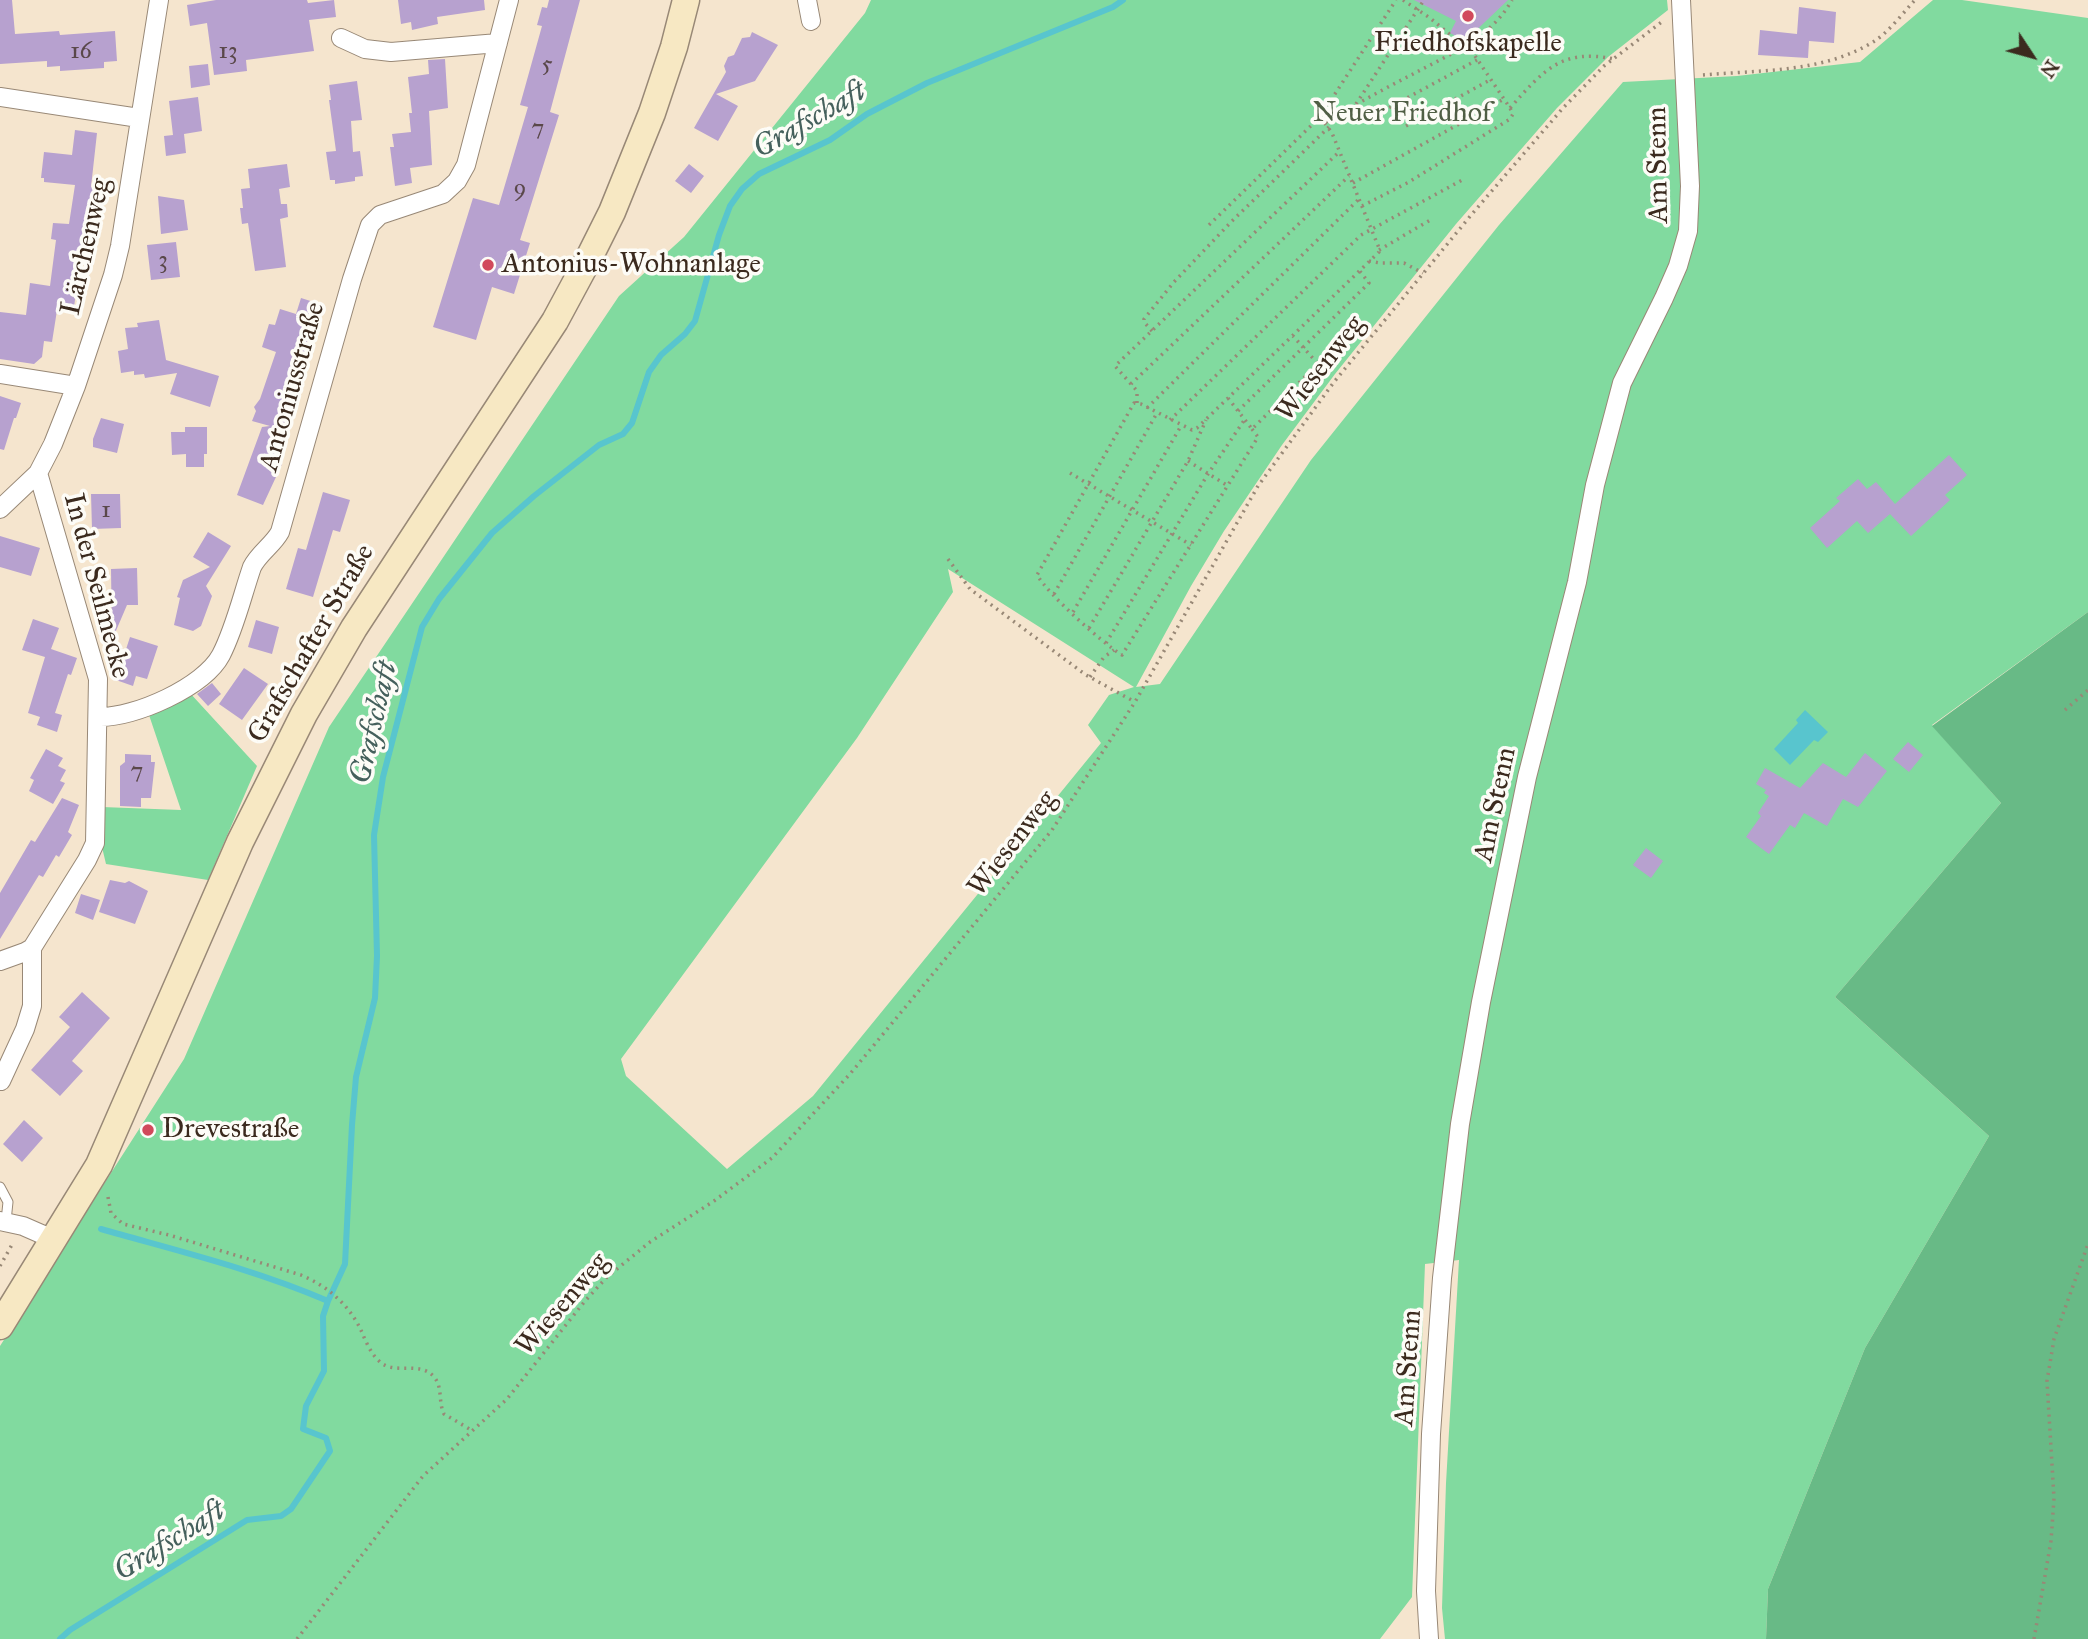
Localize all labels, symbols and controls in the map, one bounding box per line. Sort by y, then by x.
marker: Friedhofskapelle [1460,8,1476,24]
north arrow [1997,21,2067,91]
place label: Friedhofskapelle [1374,27,1562,61]
house number: 16 [70,38,92,66]
house number: 13 [218,38,238,66]
house number: 5 [541,51,553,79]
text: N [2035,55,2063,82]
water label: Grafschaft [747,74,873,168]
park label: Neuer Friedhof [1313,97,1491,131]
street label: Am Stenn [1641,107,1677,223]
house number: 7 [532,115,544,143]
street label: Lärchenweg [55,175,119,319]
house number: 9 [514,175,526,203]
house number: 3 [158,247,168,275]
place label: Antonius-Wohnanlage [502,248,761,282]
marker: Antonius-Wohnanlage [480,257,496,273]
street label: Antoniusstraße [253,298,333,476]
street label: Wiesenweg [1269,309,1373,429]
street label: In der Seilmecke [55,490,137,682]
house number: 1 [101,497,111,525]
street label: Grafschafter Straße [242,539,382,749]
water label: Grafschaft [343,658,407,788]
street label: Am Stenn [1467,745,1525,865]
house number: 7 [131,758,143,786]
street label: Wiesenweg [961,784,1065,904]
place label: Drevestraße [162,1113,299,1147]
marker: Drevestraße [140,1122,156,1138]
street label: Wiesenweg [509,1247,617,1363]
street label: Am Stenn [1388,1309,1430,1427]
water label: Grafschaft [108,1494,232,1590]

